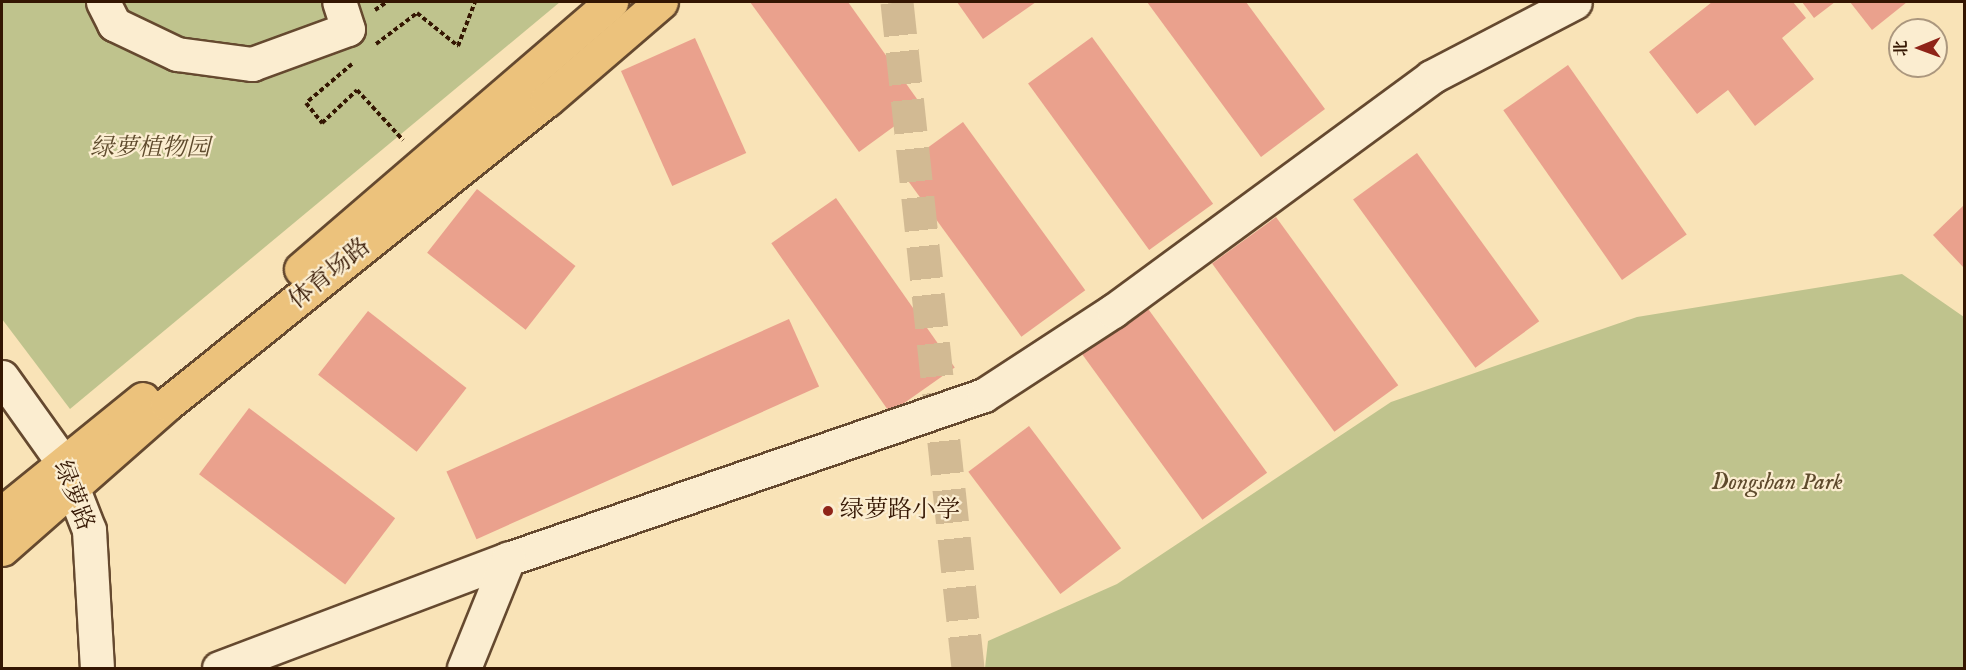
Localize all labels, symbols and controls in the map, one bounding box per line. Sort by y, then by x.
north arrow [1888,18,1948,78]
text: 北 [1892,40,1912,56]
park label: 绿萝植物园 [90,135,210,163]
street label: 体育场路 [284,233,376,315]
street label: 绿萝路 [47,457,99,535]
park label: Dongshan Park [1711,469,1843,497]
place label: 绿萝路小学 [840,497,960,525]
marker: 绿萝路小学 [821,504,835,518]

